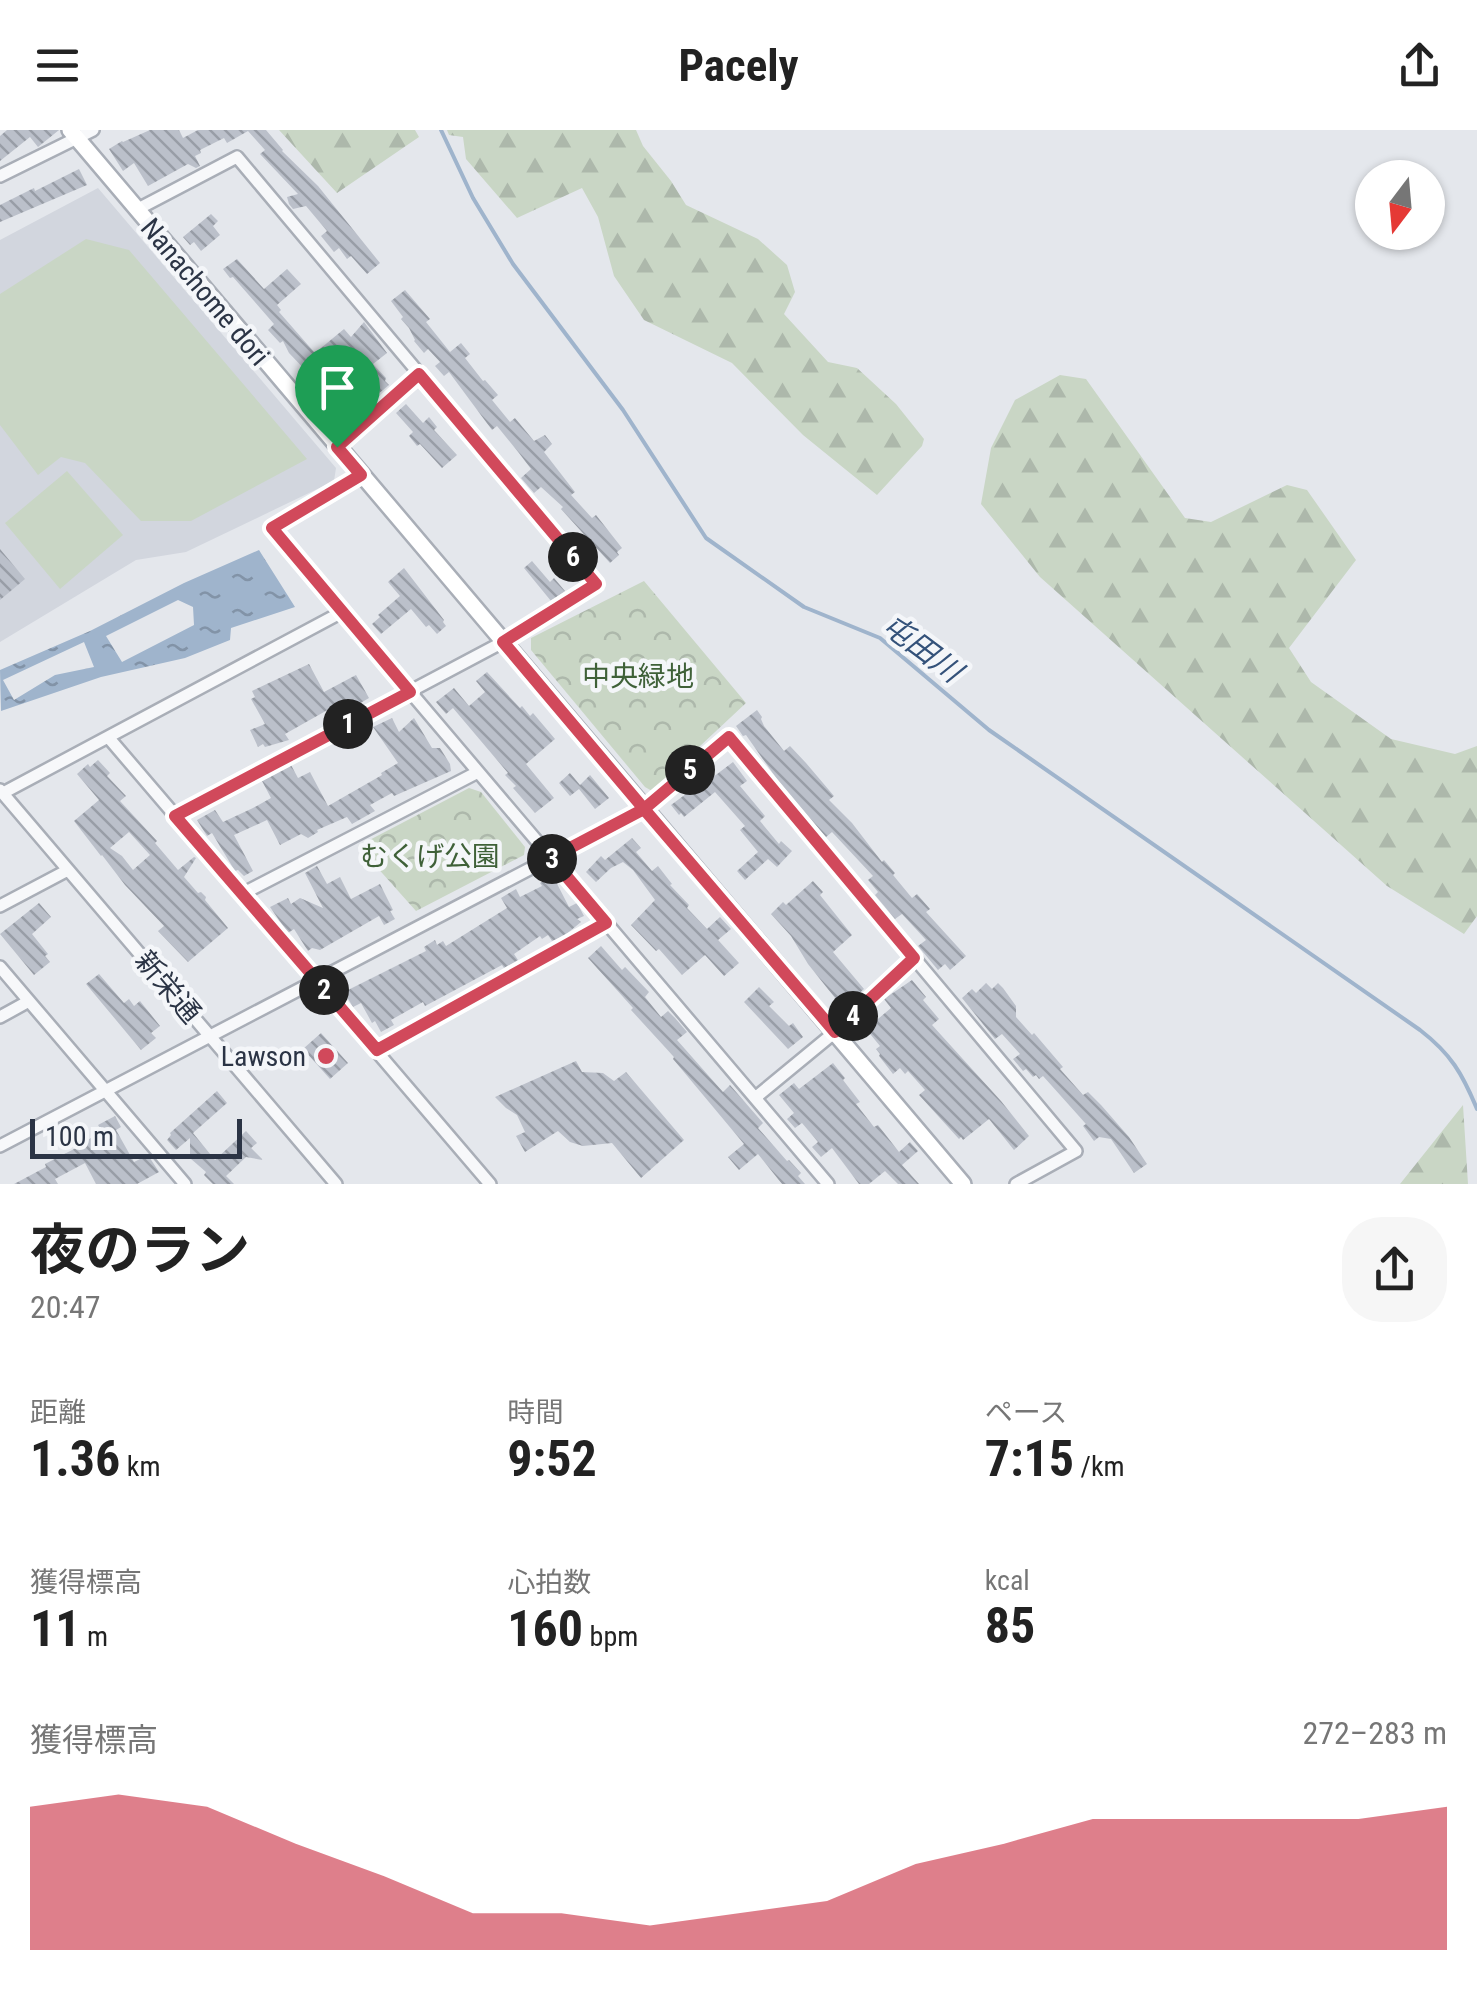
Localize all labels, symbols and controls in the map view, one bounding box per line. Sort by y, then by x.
icon: menu [30,38,85,93]
icon: share [1392,38,1447,93]
text: Pacely [678,39,799,92]
north arrow [1355,160,1445,250]
map controls [1355,160,1445,250]
street label: Nanachome dori [134,212,276,372]
pin [295,345,380,448]
icon: arrive [310,360,365,415]
pin: 6 [548,532,598,582]
text: 6 [566,540,580,573]
water label: 屯田川 [876,607,971,691]
park label: 中央緑地 [582,660,694,693]
pin: 1 [323,699,373,749]
text: 1 [341,707,355,740]
pin: 5 [665,745,715,795]
text: 5 [683,753,697,786]
pin: 3 [527,834,577,884]
park label: むくげ公園 [360,840,500,873]
text: 3 [545,842,559,875]
street label: 新栄通 [128,944,208,1030]
pin: 2 [299,965,349,1015]
text: 2 [317,973,331,1006]
pin: 4 [828,991,878,1041]
text: 4 [846,999,860,1032]
place label: Lawson [221,1040,306,1073]
marker: Lawson [315,1045,337,1067]
scale bar [30,1114,242,1158]
text: 100 m [45,1120,114,1153]
button: share [1342,1217,1447,1322]
text: 夜のラン [30,1218,250,1282]
text: 20:47 [30,1288,101,1326]
text: 距離 [30,1396,86,1429]
text: 時間 [507,1396,563,1429]
text: ペース [985,1396,1067,1429]
text: 1.36 [30,1430,120,1488]
text: 9:52 [507,1430,597,1488]
text: 7:15 [985,1430,1074,1488]
text: km [120,1450,160,1483]
text: /km [1074,1450,1125,1483]
text: kcal [985,1564,1030,1597]
text: 獲得標高 [30,1566,142,1599]
text: 心拍数 [507,1566,591,1599]
text: 85 [985,1597,1035,1655]
text: 11 [30,1600,81,1658]
text: 160 [507,1600,583,1658]
text: m [81,1620,108,1653]
text: bpm [583,1620,638,1653]
text: 272–283 m [1302,1714,1447,1752]
text: 獲得標高 [30,1721,158,1759]

